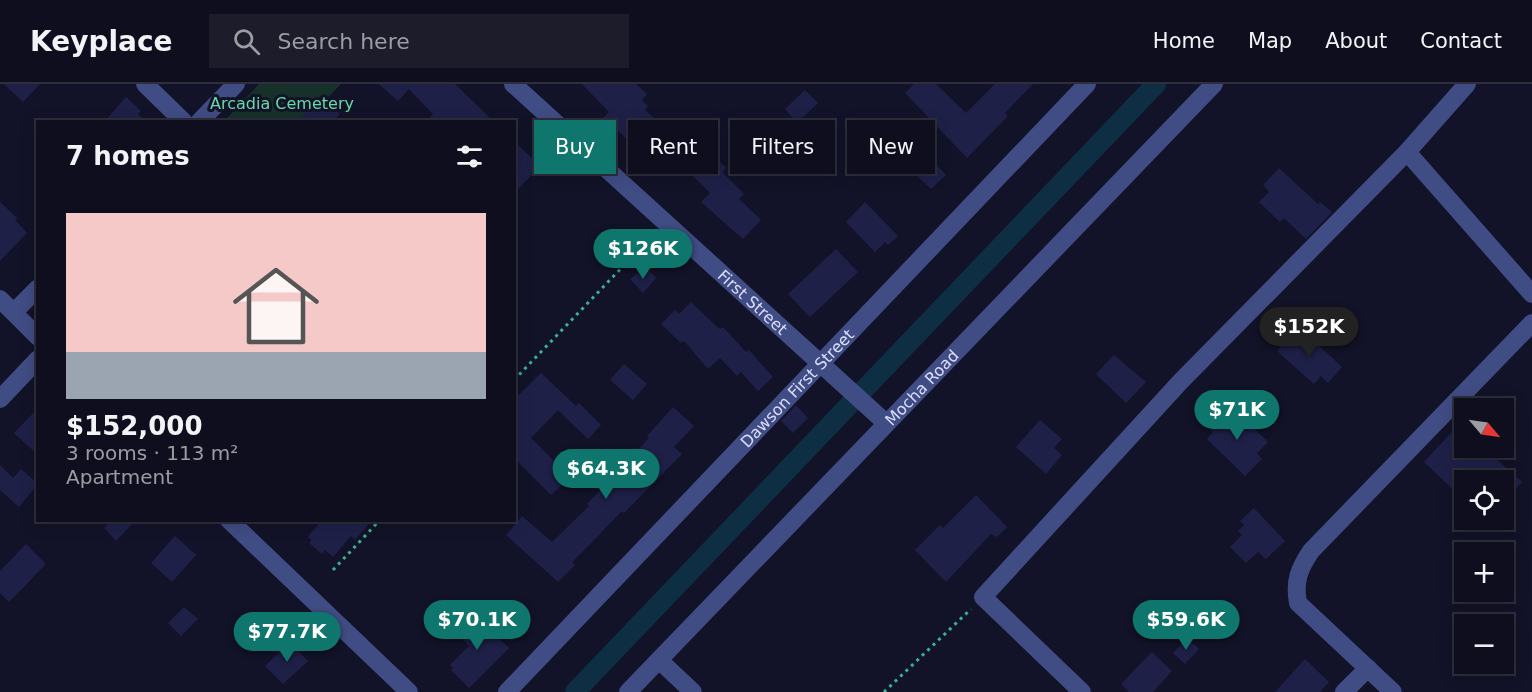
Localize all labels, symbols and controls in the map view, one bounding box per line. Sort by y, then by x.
search box [209,14,629,68]
text: Keyplace [30,25,173,58]
icon: search [230,25,263,58]
text: Search here [278,29,410,54]
text: Home [1153,29,1215,53]
text: Map [1248,29,1292,53]
text: About [1325,29,1387,53]
text: Contact [1420,29,1502,53]
park label: Arcadia Cemetery [210,94,354,113]
chip: Buy [534,120,616,174]
chip: Rent [628,120,718,174]
chip: Filters [730,120,835,174]
chip: New [847,120,935,174]
icon: filters [453,140,486,173]
text: 7 homes [66,141,190,171]
pin: $126K [601,229,685,280]
text: $126K [607,236,679,260]
icon: home [222,252,330,360]
street label: First Street [714,266,791,339]
pin: $152K [1267,307,1351,358]
text: $152K [1273,314,1345,338]
street label: Dawson First Street [737,325,858,451]
street label: Mocha Road [881,346,963,430]
pin: $71K [1201,390,1273,441]
text: $71K [1208,397,1266,421]
north arrow [1454,398,1514,458]
map controls [1454,398,1514,674]
text: $152,000 [66,411,203,441]
text: 3 rooms · 113 m² [66,441,238,465]
pin: $64.3K [557,449,655,500]
text: $64.3K [567,456,645,480]
text: Apartment [66,465,173,489]
button: locate [1454,470,1514,530]
button: + [1454,542,1514,602]
pin: $70.1K [428,600,526,651]
pin: $59.6K [1137,600,1235,651]
text: $70.1K [438,607,516,631]
text: $59.6K [1147,607,1225,631]
pin: $77.7K [238,612,336,663]
button: − [1454,614,1514,674]
text: $77.7K [248,619,326,643]

